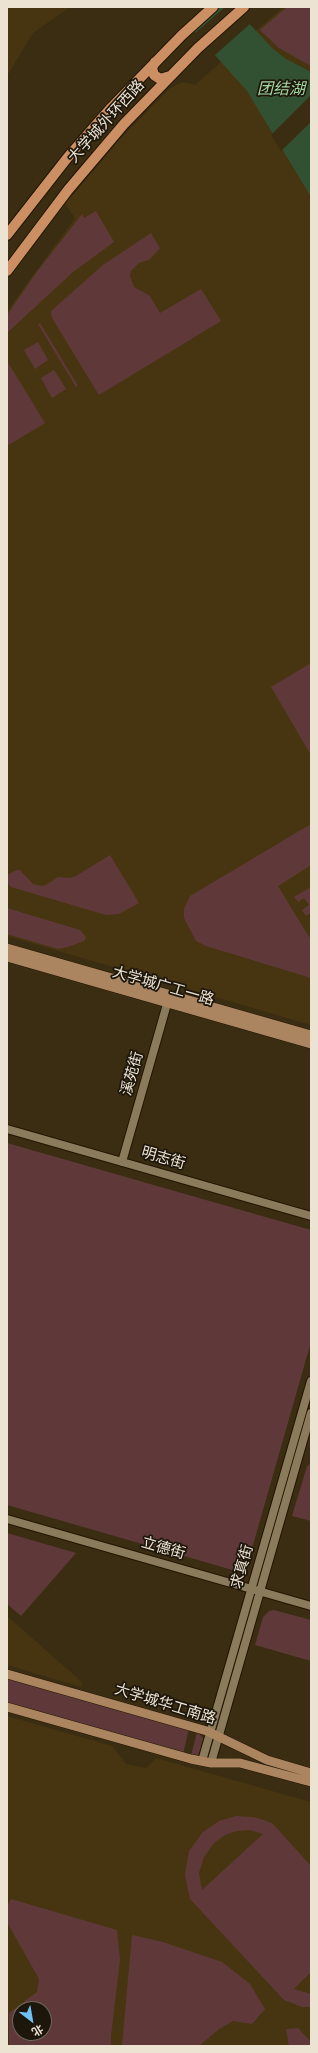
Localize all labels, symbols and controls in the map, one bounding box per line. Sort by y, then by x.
street label: 大学城外环西路 [65,77,149,167]
water label: 团结湖 [257,80,305,100]
street label: 大学城广工一路 [110,964,216,1010]
street label: 溪苑街 [118,1050,148,1098]
street label: 明志街 [139,1144,187,1174]
street label: 立德街 [139,1534,187,1564]
street label: 求真街 [228,1543,258,1591]
street label: 大学城华工南路 [112,1681,218,1729]
north arrow [12,2001,52,2041]
text: 北 [29,2021,47,2040]

